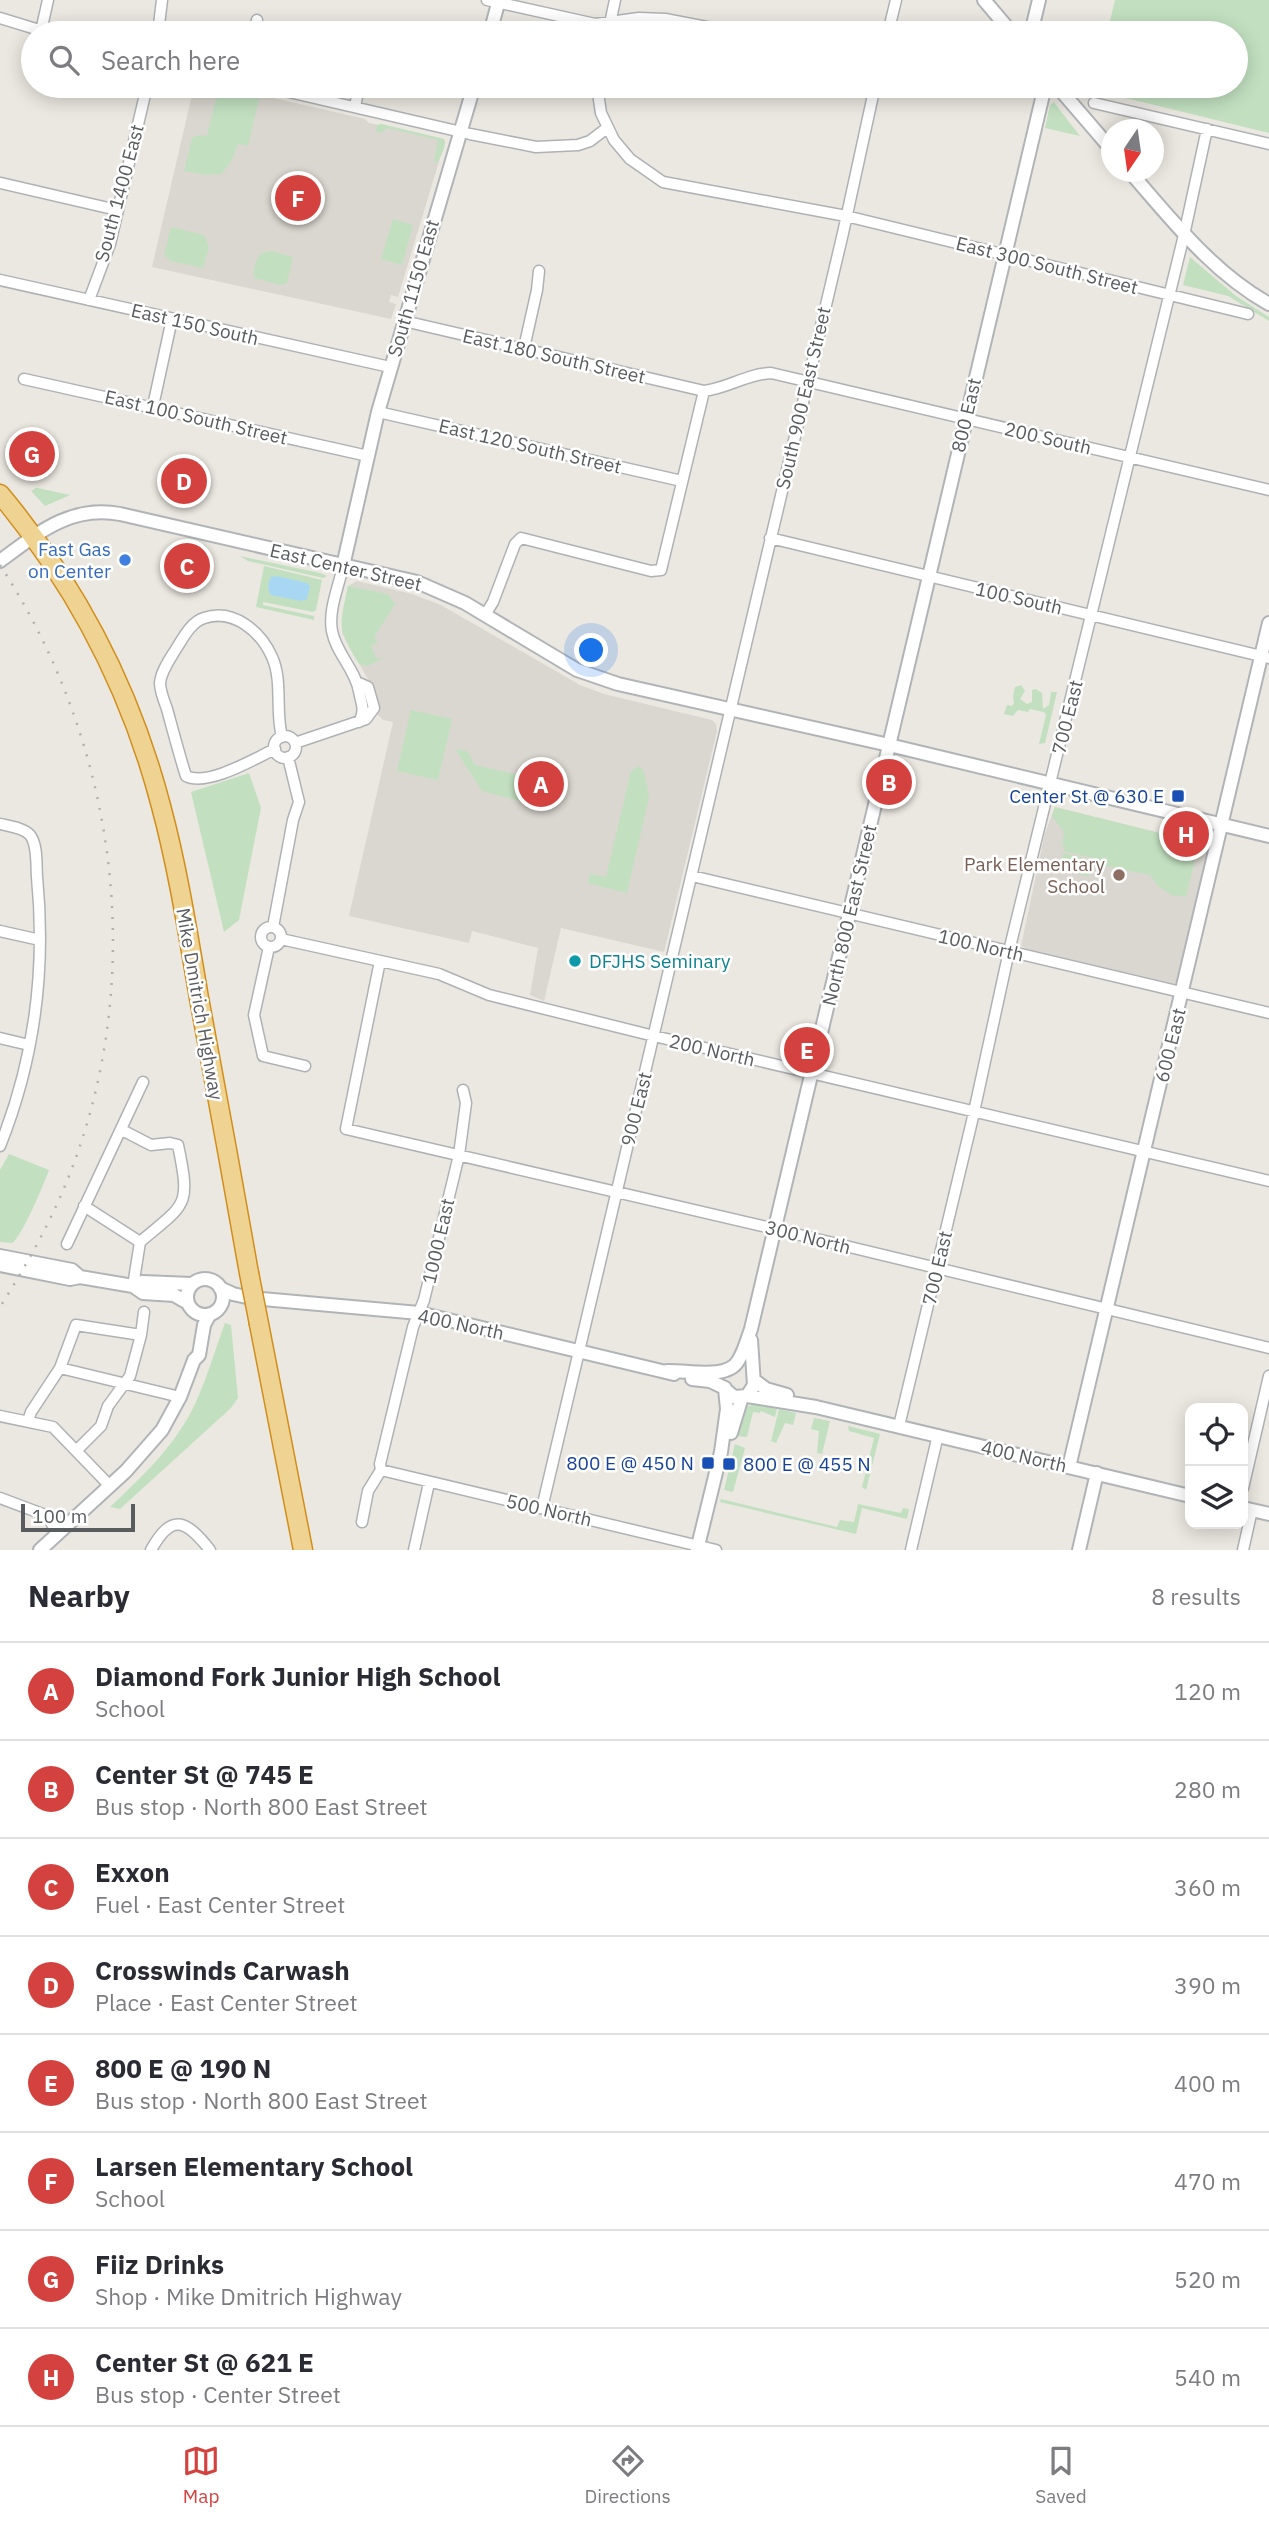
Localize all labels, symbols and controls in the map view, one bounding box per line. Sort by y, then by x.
search box [21,21,1248,98]
icon: search [45,41,83,79]
text: Search here [101,43,240,77]
north arrow [1101,119,1164,182]
street label: South 1400 East [89,122,149,264]
pin: F [275,172,321,224]
street label: South 1150 East [382,217,444,359]
street label: East 300 South Street [954,231,1140,299]
street label: East 150 South [129,298,261,350]
street label: South 900 East Street [770,304,836,492]
street label: East 180 South Street [460,323,648,389]
street label: 800 East [946,375,986,455]
street label: East 100 South Street [102,384,290,450]
street label: East 120 South Street [436,413,624,479]
street label: 200 South [1002,416,1094,460]
pin: G [9,428,55,480]
pin: D [161,455,207,507]
place label: Fast Gas on Center [28,537,111,583]
street label: East Center Street [268,538,424,596]
pin: C [164,540,210,592]
marker: Fast Gas on Center [117,552,133,568]
street label: 100 South [973,576,1065,620]
your location [574,633,608,667]
street label: 700 East [1046,677,1088,757]
pin: B [866,756,912,808]
pin: A [518,758,564,810]
place label: Center St @ 630 E [1009,784,1164,808]
marker: Center St @ 630 E [1170,788,1186,804]
pin: H [1163,808,1209,860]
street label: North 800 East Street [816,822,882,1008]
place label: Park Elementary School [964,852,1106,898]
marker: Park Elementary School [1111,867,1127,883]
street label: Mike Dmitrich Highway [171,906,229,1103]
street label: 100 North [936,923,1026,967]
place label: DFJHS Seminary [589,949,731,973]
marker: DFJHS Seminary [567,953,583,969]
street label: 600 East [1149,1005,1191,1085]
pin: E [784,1024,830,1076]
street label: 200 North [667,1028,757,1072]
street label: 900 East [615,1069,657,1149]
street label: 1000 East [417,1196,459,1286]
street label: 300 North [763,1215,853,1259]
street label: 700 East [917,1228,957,1308]
street label: 400 North [416,1303,506,1345]
map controls [1185,1403,1248,1529]
button: locate [1185,1403,1248,1466]
street label: 400 North [979,1434,1069,1478]
place label: 800 E @ 450 N [566,1451,694,1475]
place label: 800 E @ 455 N [743,1452,871,1476]
marker: 800 E @ 450 N [700,1455,716,1471]
marker: 800 E @ 455 N [721,1456,737,1472]
button: layers [1185,1466,1248,1529]
street label: 500 North [504,1488,594,1532]
scale bar [21,1501,135,1533]
text: 100 m [32,1504,87,1528]
text: Nearby [28,1576,130,1615]
text: 8 results [1151,1581,1241,1611]
text: Diamond Fork Junior High School [95,1659,500,1693]
text: A [43,1676,59,1706]
text: 120 m [1174,1676,1241,1706]
text: School [95,1693,165,1723]
text: Center St @ 745 E [95,1757,314,1791]
text: B [43,1774,59,1804]
text: 280 m [1174,1774,1241,1804]
text: Bus stop · North 800 East Street [95,1791,428,1821]
text: Exxon [95,1855,170,1889]
text: C [44,1872,58,1902]
text: 360 m [1174,1872,1241,1902]
text: Fuel · East Center Street [95,1889,345,1919]
text: Crosswinds Carwash [95,1953,350,1987]
text: D [43,1970,59,2000]
text: 390 m [1174,1970,1241,2000]
text: Place · East Center Street [95,1987,358,2017]
text: 800 E @ 190 N [95,2051,271,2085]
text: E [44,2068,58,2098]
text: 400 m [1174,2068,1241,2098]
text: Bus stop · North 800 East Street [95,2085,428,2115]
text: Larsen Elementary School [95,2149,413,2183]
text: F [44,2166,58,2196]
text: 470 m [1174,2166,1241,2196]
text: School [95,2183,165,2213]
text: Fiiz Drinks [95,2247,224,2281]
text: G [43,2264,59,2294]
text: 520 m [1174,2264,1241,2294]
text: Shop · Mike Dmitrich Highway [95,2281,402,2311]
text: Center St @ 621 E [95,2345,314,2379]
text: H [43,2362,59,2392]
text: 540 m [1174,2362,1241,2392]
text: Bus stop · Center Street [95,2379,341,2409]
tab: Map [182,2442,220,2508]
tab: Directions [584,2442,671,2508]
tab: Saved [1035,2442,1087,2508]

